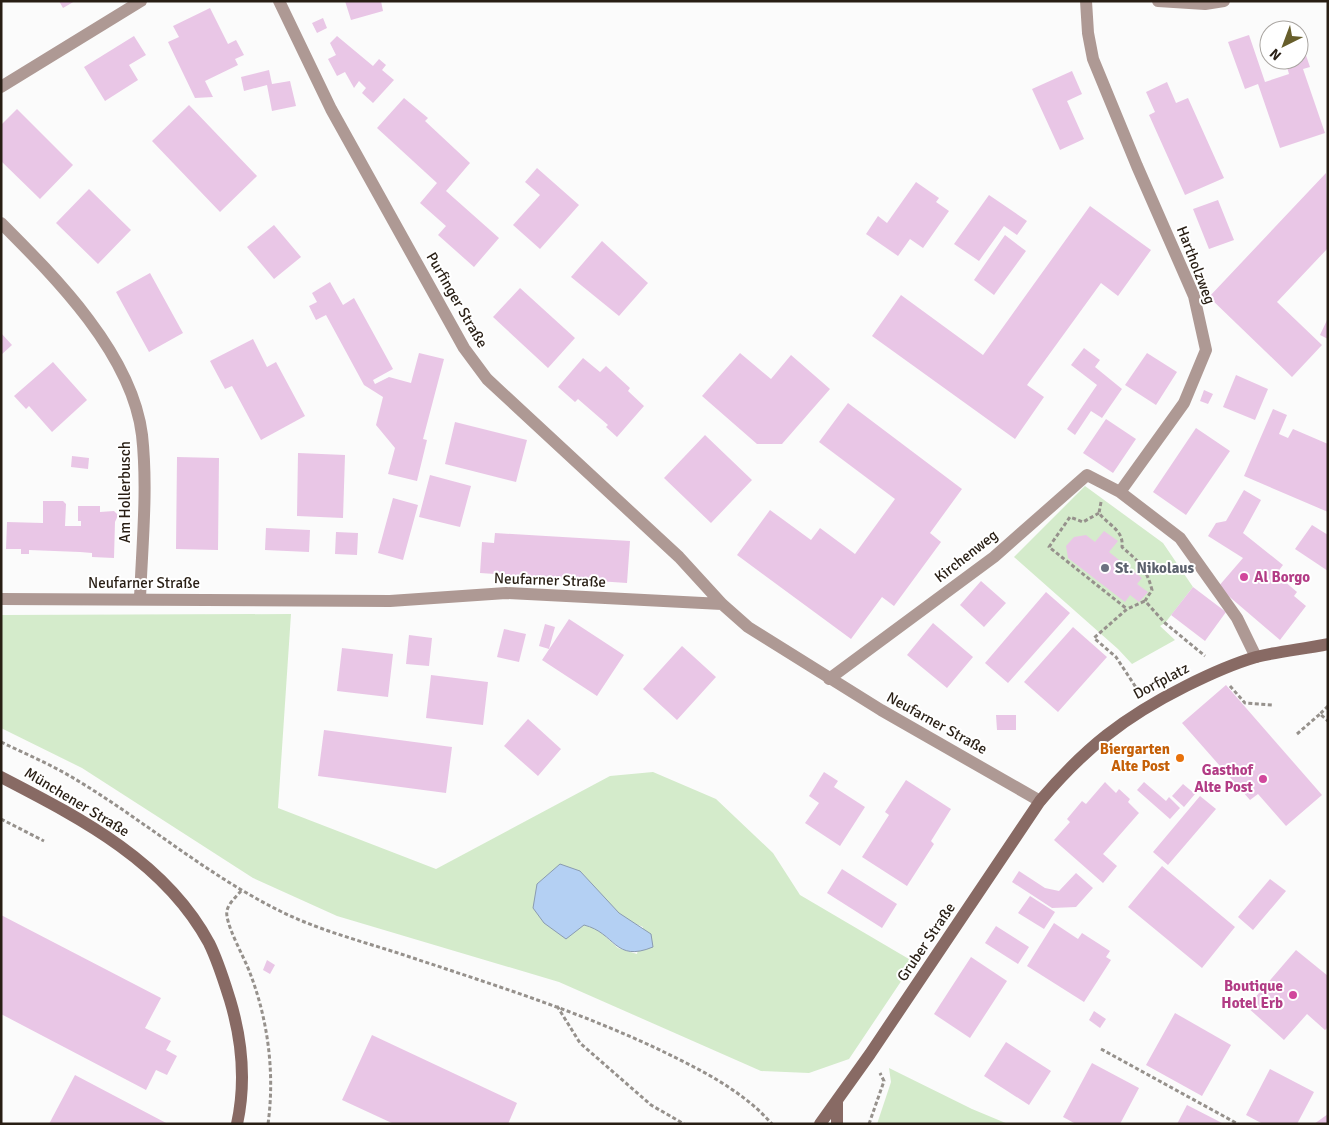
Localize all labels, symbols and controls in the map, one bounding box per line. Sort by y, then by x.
north arrow [1259,20,1309,70]
text: N [1266,45,1285,64]
street label: Hartholzweg [1173,223,1219,307]
street label: Purfinger Straße [422,249,492,351]
street label: Am Hollerbusch [116,441,134,543]
street label: Kirchenweg [931,526,1001,586]
place label: St. Nikolaus [1115,559,1195,577]
marker: St. Nikolaus [1099,562,1111,574]
place label: Al Borgo [1254,568,1310,586]
street label: Neufarner Straße [494,569,606,591]
marker: Al Borgo [1238,571,1250,583]
street label: Neufarner Straße [88,574,200,592]
street label: Dorfplatz [1130,659,1192,703]
street label: Neufarner Straße [884,688,990,758]
place label: Biergarten Alte Post [1100,740,1170,775]
marker: Biergarten Alte Post [1174,752,1186,764]
place label: Gasthof Alte Post [1194,761,1255,796]
street label: Münchener Straße [21,764,133,840]
marker: Gasthof Alte Post [1257,773,1269,785]
street label: Gruber Straße [893,899,959,985]
place label: Boutique Hotel Erb [1221,977,1283,1012]
marker: Boutique Hotel Erb [1287,989,1299,1001]

